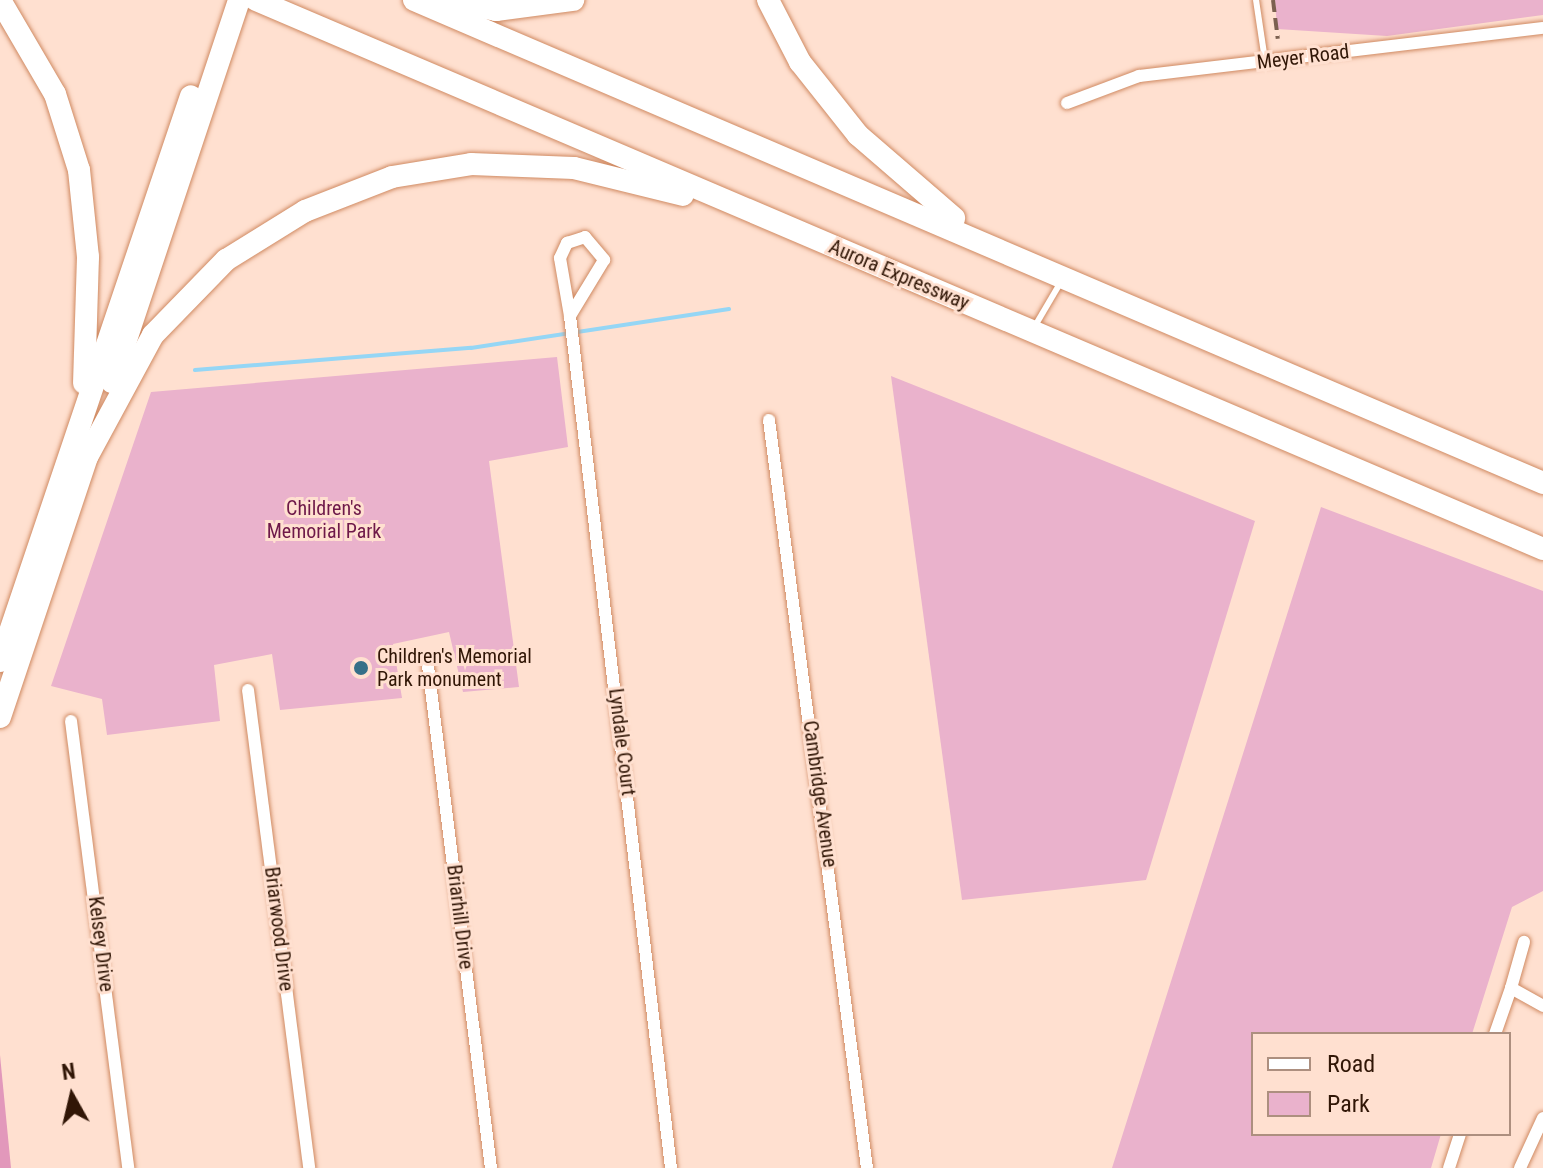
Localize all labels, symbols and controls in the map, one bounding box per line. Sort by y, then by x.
street label: Meyer Road [1255,39,1351,75]
street label: Aurora Expressway [825,235,973,315]
park label: Children's Memorial Park [267,496,381,543]
place label: Children's Memorial Park monument [377,644,532,691]
marker: Children's Memorial Park monument [352,659,370,677]
street label: Lyndale Court [604,687,640,797]
street label: Cambridge Avenue [798,719,842,869]
street label: Briarhill Drive [442,863,478,971]
street label: Briarwood Drive [259,866,299,992]
street label: Kelsey Drive [83,895,119,993]
legend [1251,1032,1511,1136]
text: Road [1327,1050,1375,1078]
north arrow [32,1056,112,1136]
text: N [60,1058,77,1085]
text: Park [1327,1090,1370,1118]

